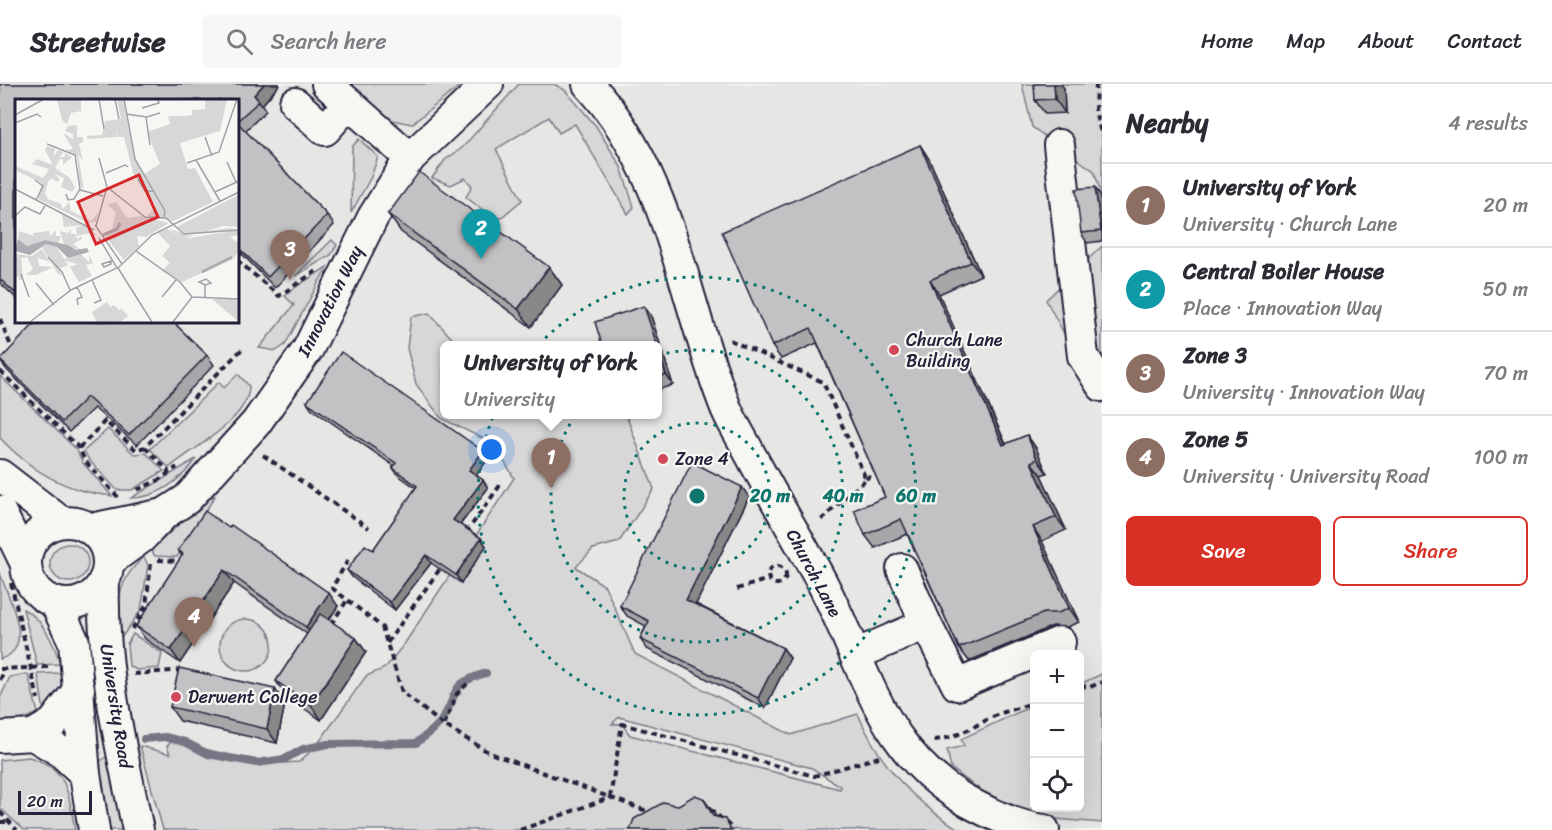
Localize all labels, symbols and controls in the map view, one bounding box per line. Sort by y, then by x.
search box [202,14,622,68]
text: Streetwise [30,17,166,66]
text: Search here [271,22,387,61]
text: Home [1201,22,1253,60]
text: Map [1286,22,1325,60]
text: About [1358,22,1415,60]
text: Contact [1448,22,1522,60]
icon: search [223,25,256,58]
inset map [15,99,238,322]
text: Nearby [1126,100,1208,146]
text: 4 results [1448,106,1528,141]
text: University of York [1183,168,1357,207]
text: 1 [1141,188,1150,223]
text: 20 m [1483,188,1528,223]
text: University · Church Lane [1183,207,1397,242]
pin: 2 [462,210,500,259]
pin: 3 [270,230,310,280]
street label: Innovation Way [288,239,372,363]
text: Central Boiler House [1183,252,1384,291]
text: 2 [1140,272,1151,307]
text: 50 m [1483,272,1528,307]
text: Place · Innovation Way [1183,291,1382,326]
place label: Church Lane Building [906,324,1003,377]
text: Zone 3 [1183,336,1247,375]
popup [440,341,662,419]
text: University of York [464,343,638,382]
marker: Church Lane Building [887,343,901,357]
text: 3 [1140,356,1151,391]
text: 70 m [1483,356,1528,391]
text: University · Innovation Way [1183,375,1425,410]
text: University [464,382,555,417]
text: Zone 5 [1183,420,1248,459]
your location [477,435,506,464]
pin: 1 [532,438,570,488]
text: 4 [1139,440,1152,475]
text: 100 m [1474,440,1528,475]
place label: Zone 4 [675,443,729,475]
marker: Zone 4 [656,452,670,466]
text: University · University Road [1183,459,1429,494]
text: 20 m [749,480,790,512]
text: 40 m [821,480,864,512]
text: 60 m [895,480,936,512]
centre of rings [687,486,707,506]
button: Save [1126,516,1321,586]
button: Share [1333,516,1528,586]
street label: Church Lane [777,523,851,623]
pin: 4 [174,598,214,647]
street label: University Road [90,642,142,772]
map controls [1030,650,1084,812]
button: + [1030,650,1084,704]
place label: Derwent College [188,681,317,713]
marker: Derwent College [169,690,183,704]
button: − [1030,704,1084,758]
button: locate [1030,758,1084,812]
text: 20 m [27,787,63,816]
scale bar [18,788,92,816]

